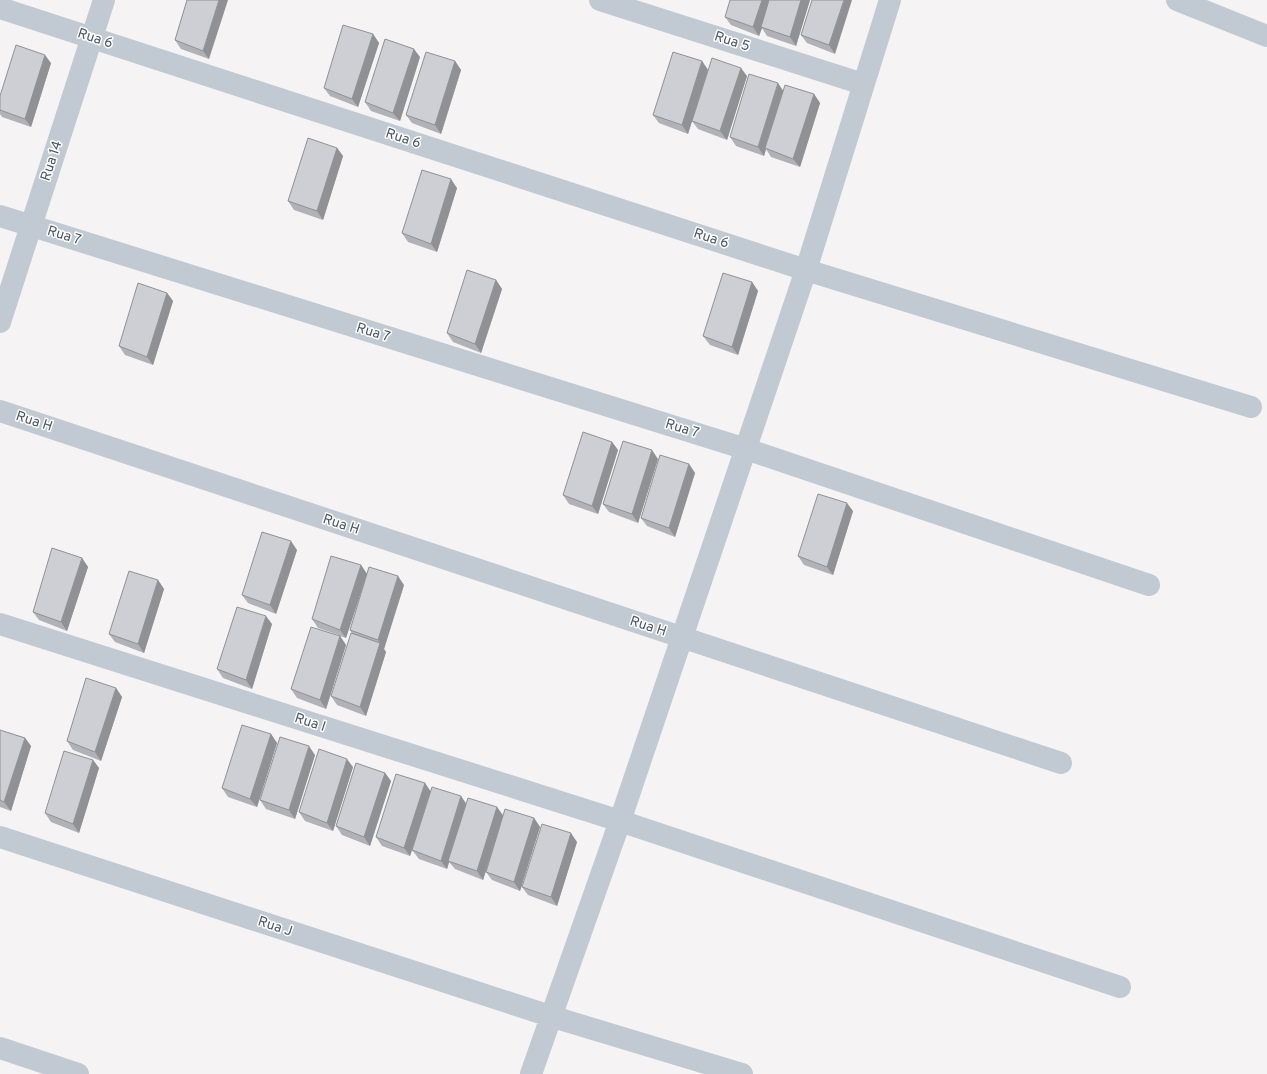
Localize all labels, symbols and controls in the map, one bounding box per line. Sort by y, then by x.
street label: Rua 6 [75,25,115,53]
street label: Rua 5 [712,28,752,56]
street label: Rua 6 [383,125,423,153]
street label: Rua 14 [38,139,66,183]
street label: Rua 7 [45,223,83,249]
street label: Rua 6 [691,225,731,253]
street label: Rua 7 [354,320,392,346]
street label: Rua H [14,408,54,436]
street label: Rua 7 [663,416,701,442]
street label: Rua H [321,511,361,539]
street label: Rua H [628,613,668,641]
street label: Rua I [292,710,328,736]
street label: Rua J [256,913,294,941]

